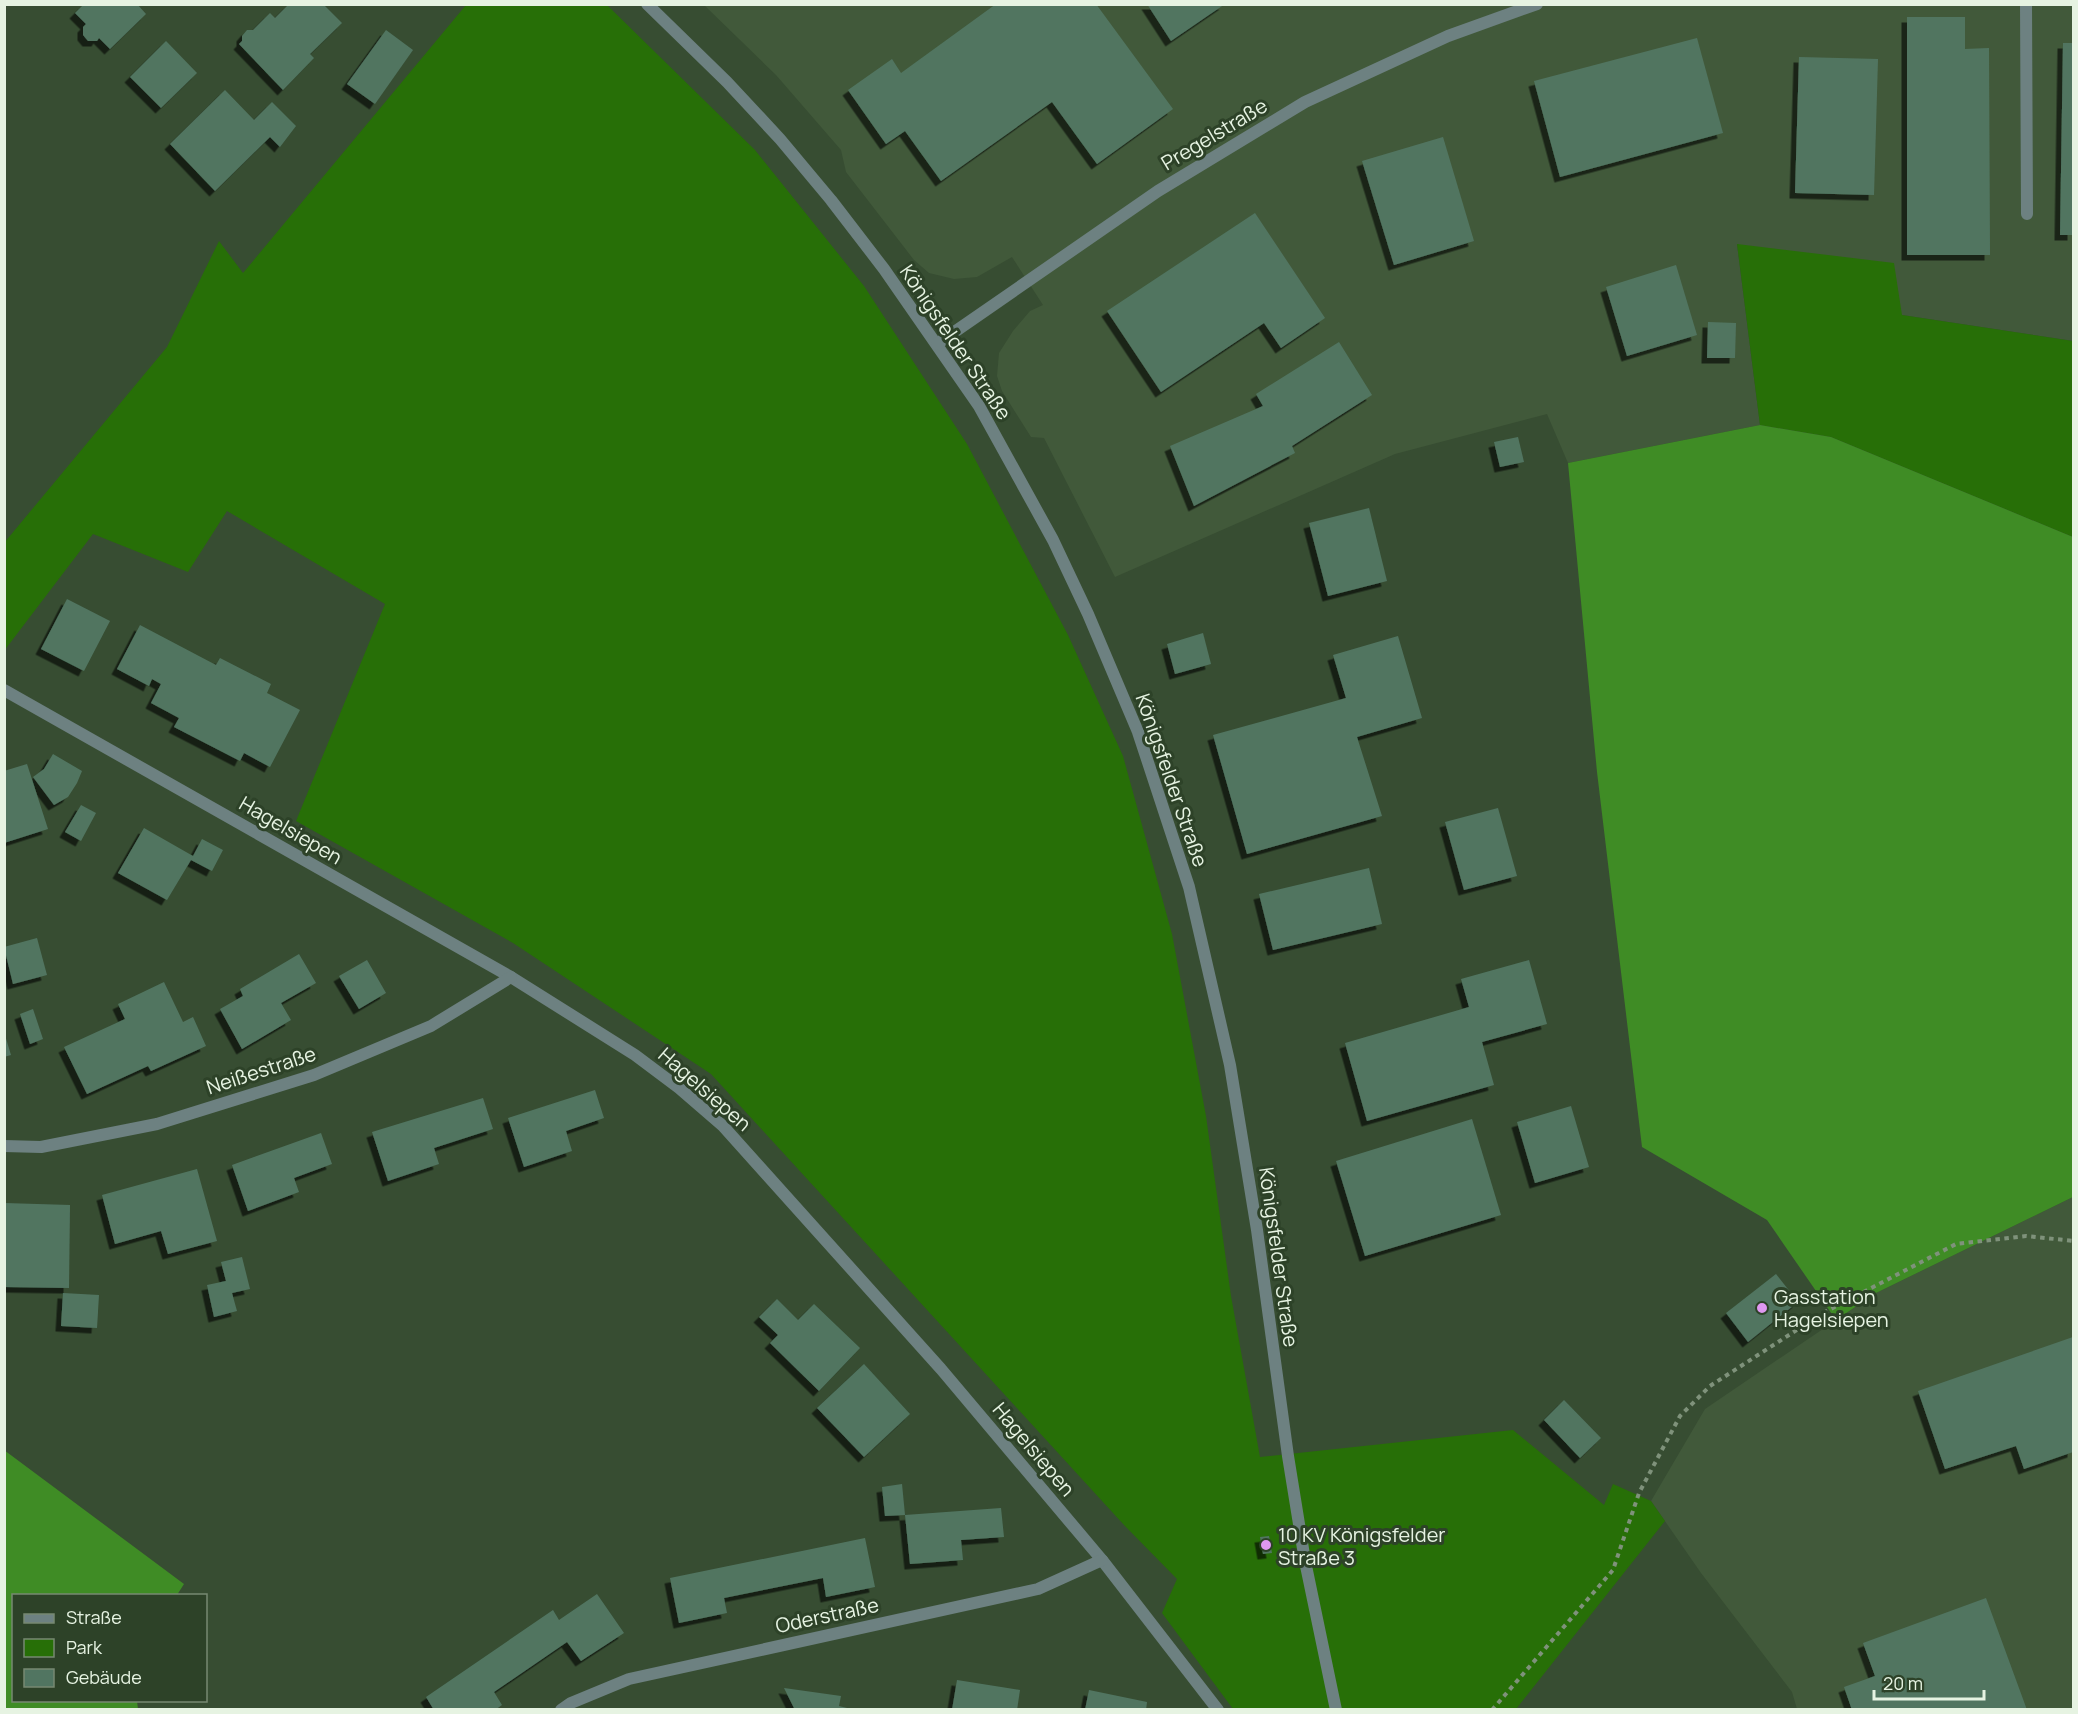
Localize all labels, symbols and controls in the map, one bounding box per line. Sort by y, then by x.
street label: Pregelstraße [1156,92,1272,176]
street label: Königsfelder Straße [894,259,1018,425]
street label: Königsfelder Straße [1130,690,1214,870]
street label: Hagelsiepen [235,790,347,870]
street label: Neißestraße [203,1040,319,1100]
street label: Hagelsiepen [653,1041,757,1137]
street label: Königsfelder Straße [1253,1165,1305,1349]
place label: Gasstation Hagelsiepen [1774,1283,1889,1333]
marker: Gasstation Hagelsiepen [1755,1301,1769,1315]
street label: Hagelsiepen [987,1396,1081,1502]
place label: 10 KV Königsfelder Straße 3 [1278,1521,1446,1571]
marker: 10 KV Königsfelder Straße 3 [1259,1538,1273,1552]
street label: Oderstraße [773,1591,881,1639]
legend [12,1594,207,1702]
text: Straße [66,1605,122,1629]
text: Park [66,1635,103,1659]
scale bar [1874,1663,1984,1701]
text: Gebäude [66,1665,142,1689]
text: 20 m [1883,1671,1923,1695]

